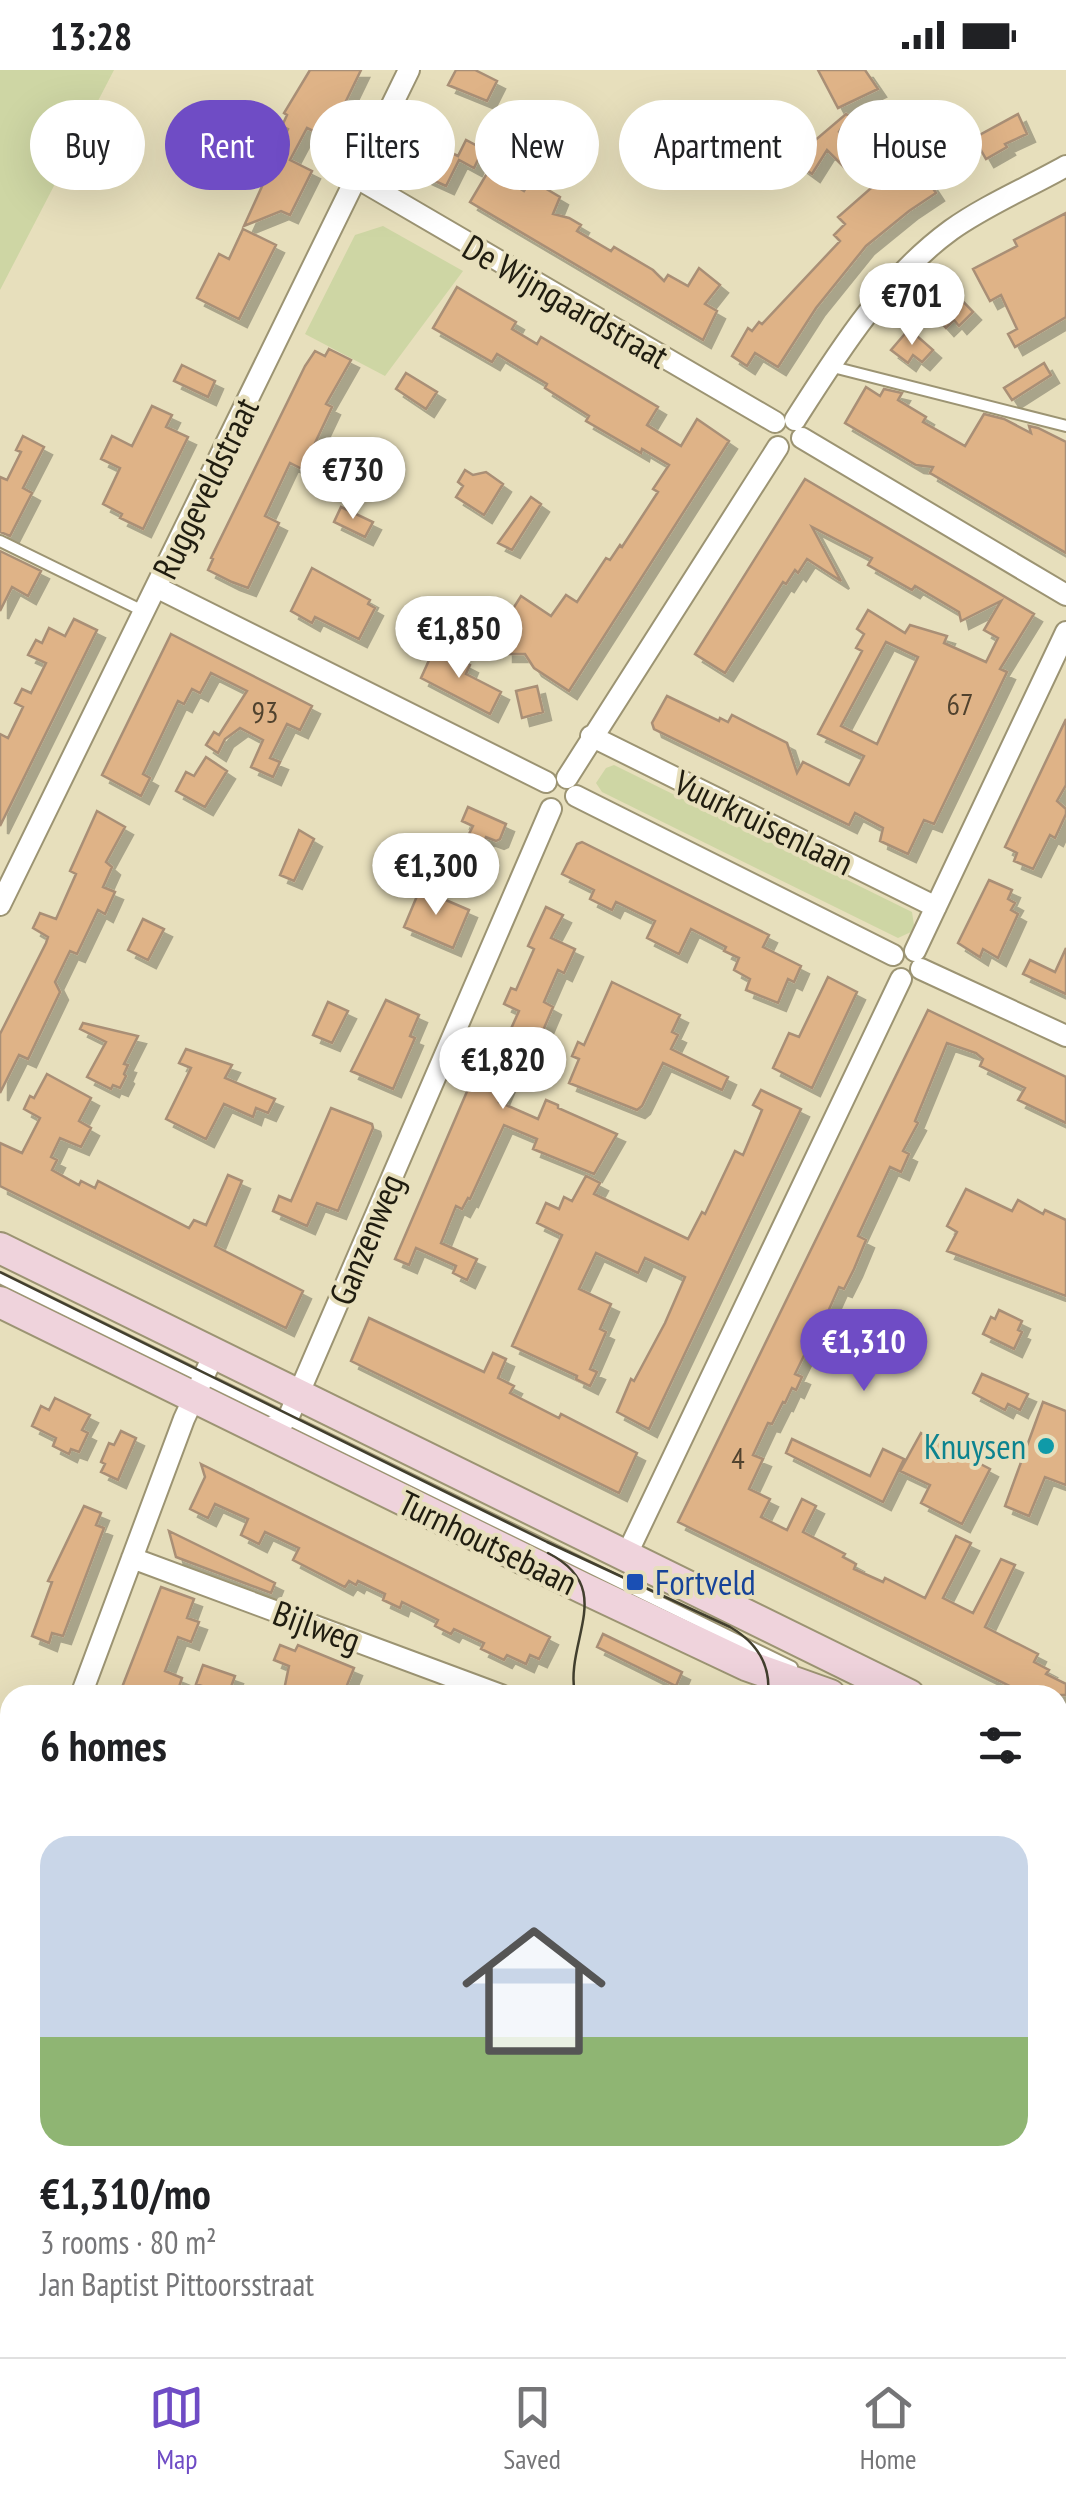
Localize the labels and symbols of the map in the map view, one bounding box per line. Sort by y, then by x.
street label: De Wijngaardstraat [455,224,678,379]
pin: €701 [853,263,971,348]
street label: Ruggeveldstraat [141,389,269,586]
pin: €730 [294,437,412,522]
pin: €1,850 [378,596,540,681]
house number: 67 [947,684,974,723]
house number: 93 [252,692,279,731]
street label: Vuurkruisenlaan [666,758,861,885]
pin: €1,300 [355,833,517,918]
pin: €1,820 [422,1027,584,1112]
street label: Ganzenweg [318,1166,414,1312]
pin: €1,310 [783,1309,945,1394]
place label: Knuysen [924,1423,1026,1469]
marker: Knuysen [1035,1435,1057,1457]
house number: 4 [731,1438,745,1477]
street label: Turnhoutsebaan [391,1479,585,1605]
place label: Fortveld [655,1559,756,1605]
marker: Fortveld [624,1571,646,1593]
street label: Bijlweg [267,1589,367,1663]

